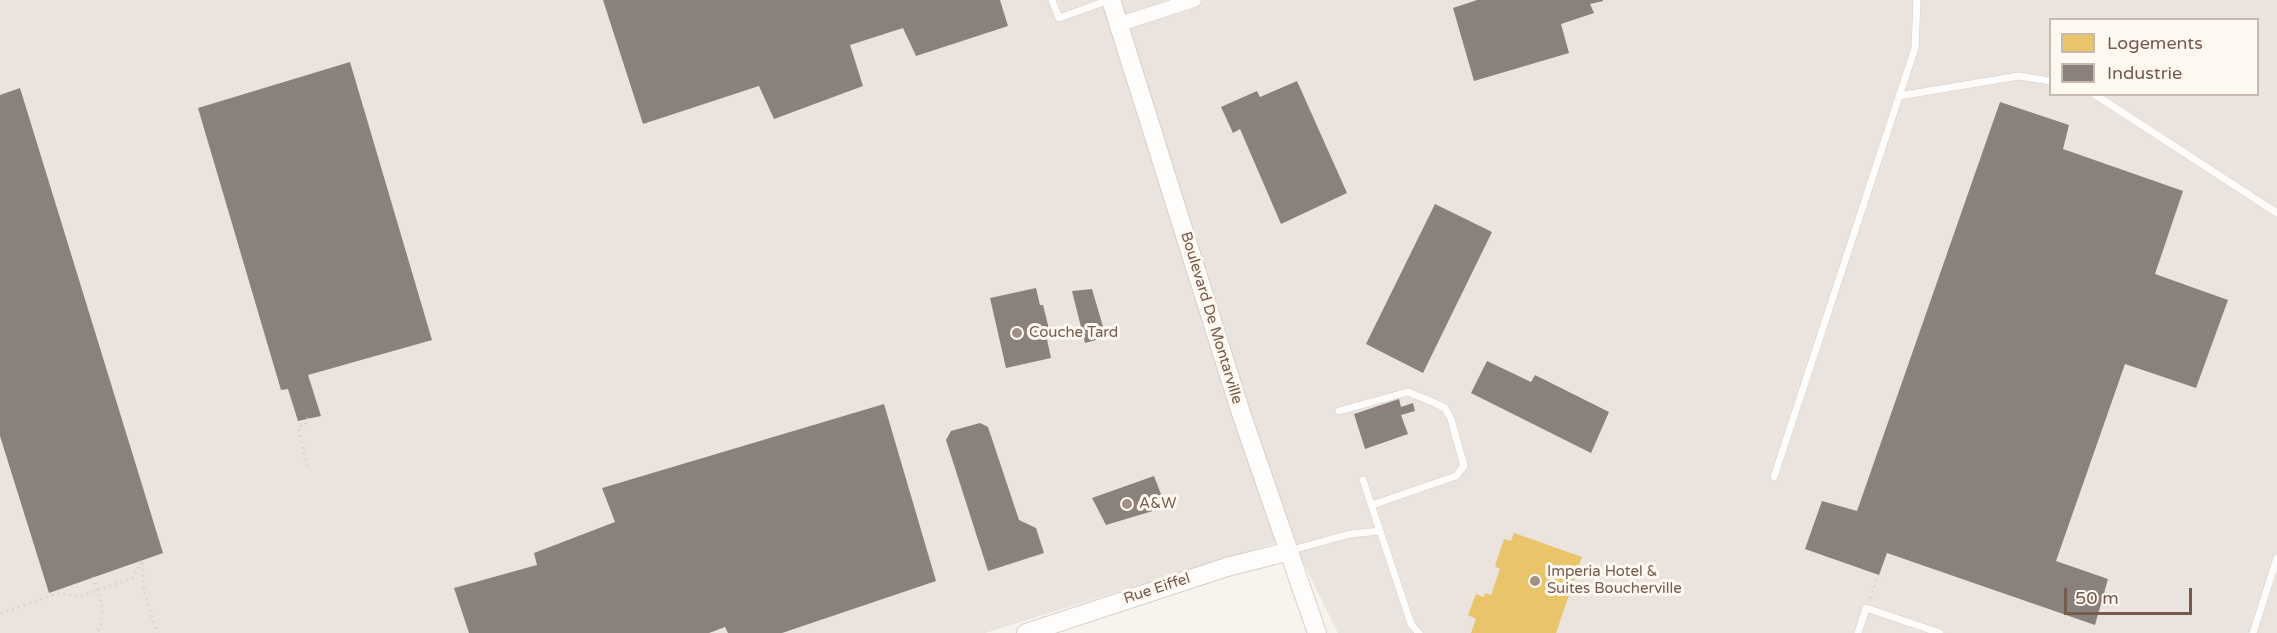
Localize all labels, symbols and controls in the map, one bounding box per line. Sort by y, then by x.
legend [2049,18,2259,96]
text: Logements [2107,32,2203,54]
text: Industrie [2107,62,2182,84]
street label: Boulevard De Montarville [1176,230,1246,406]
place label: Couche Tard [1029,324,1118,342]
marker: Couche Tard [1010,326,1024,340]
place label: A&W [1139,495,1176,513]
marker: A&W [1120,497,1134,511]
place label: Imperia Hotel & Suites Boucherville [1547,563,1682,598]
street label: Rue Eiffel [1121,570,1193,608]
marker: Imperia Hotel & Suites Boucherville [1528,574,1542,588]
scale bar [2067,576,2194,614]
text: 50 m [2075,587,2119,609]

